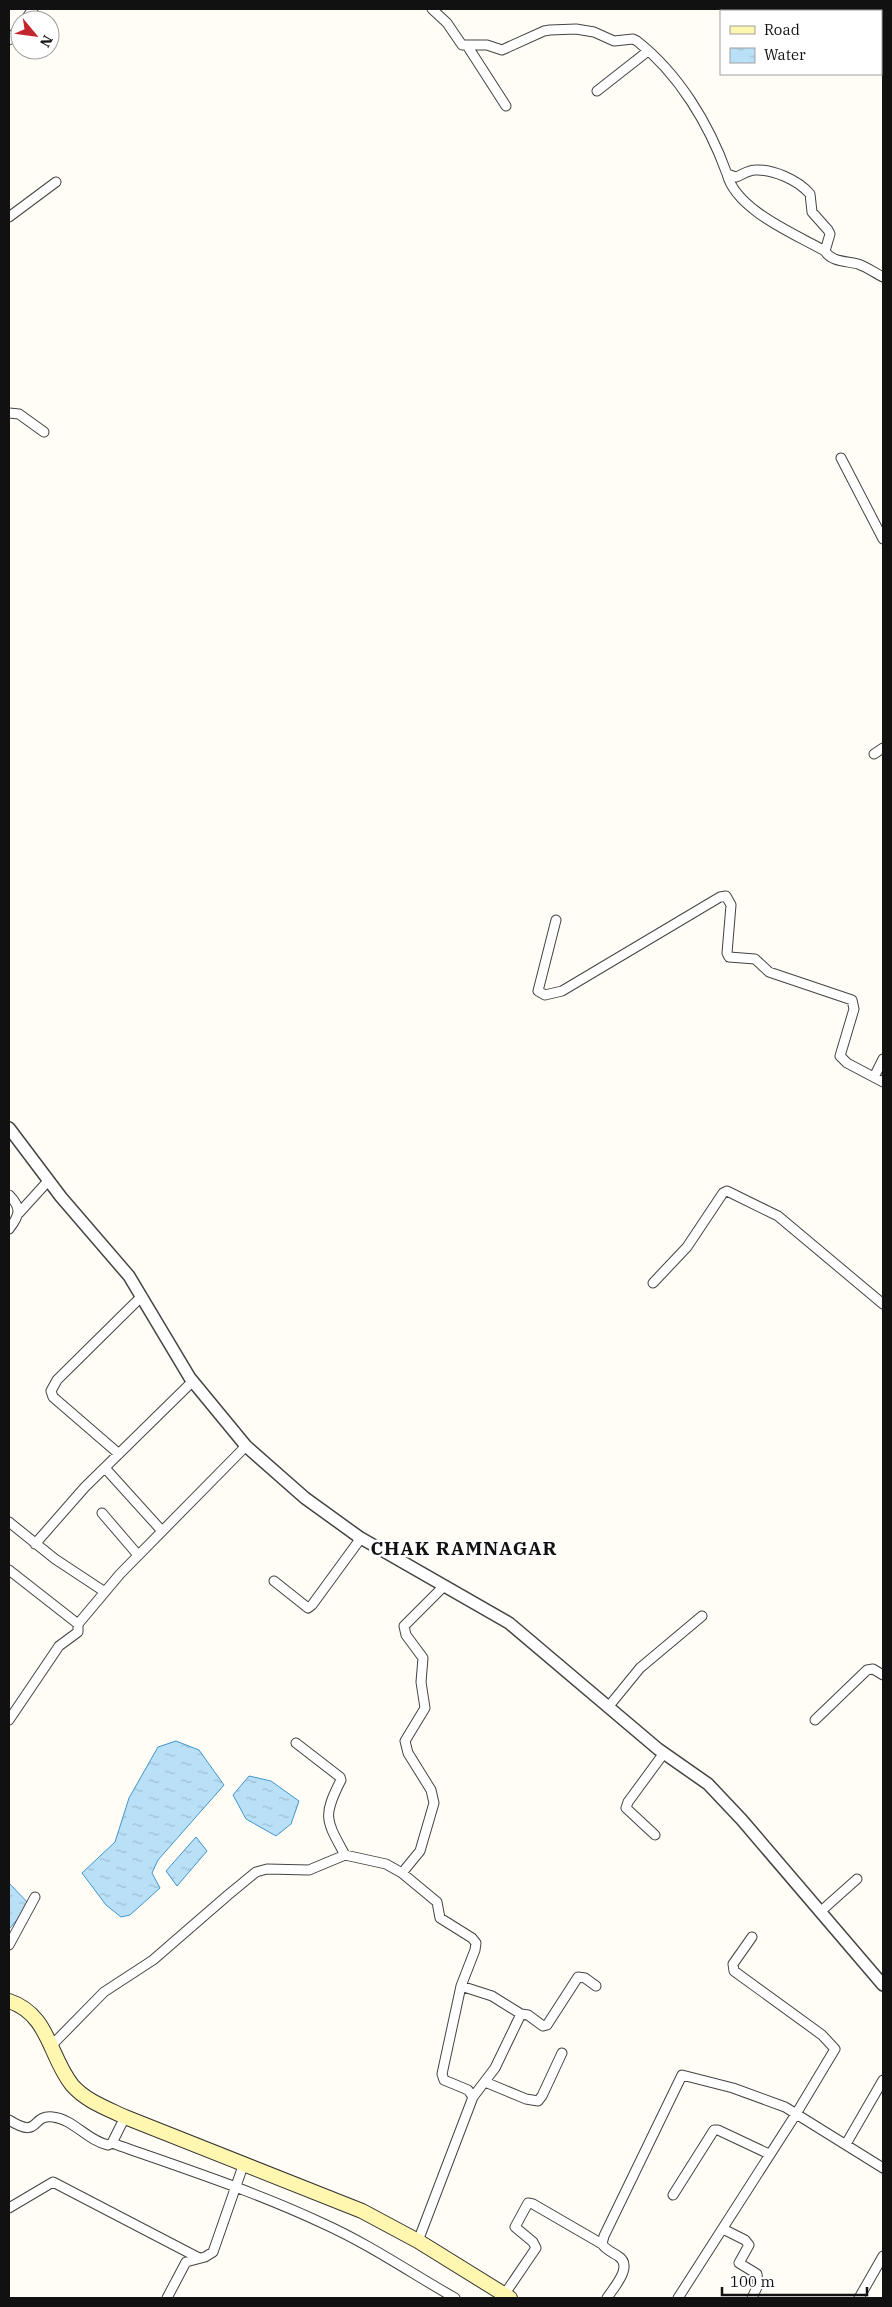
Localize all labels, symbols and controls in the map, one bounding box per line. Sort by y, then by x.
north arrow [10,10,60,60]
legend [720,10,882,75]
text: Road [764,20,800,39]
text: N [36,32,57,51]
text: Water [764,45,806,64]
district label: CHAK RAMNAGAR [370,1536,558,1560]
scale bar [722,2264,867,2296]
text: 100 m [730,2272,775,2291]

